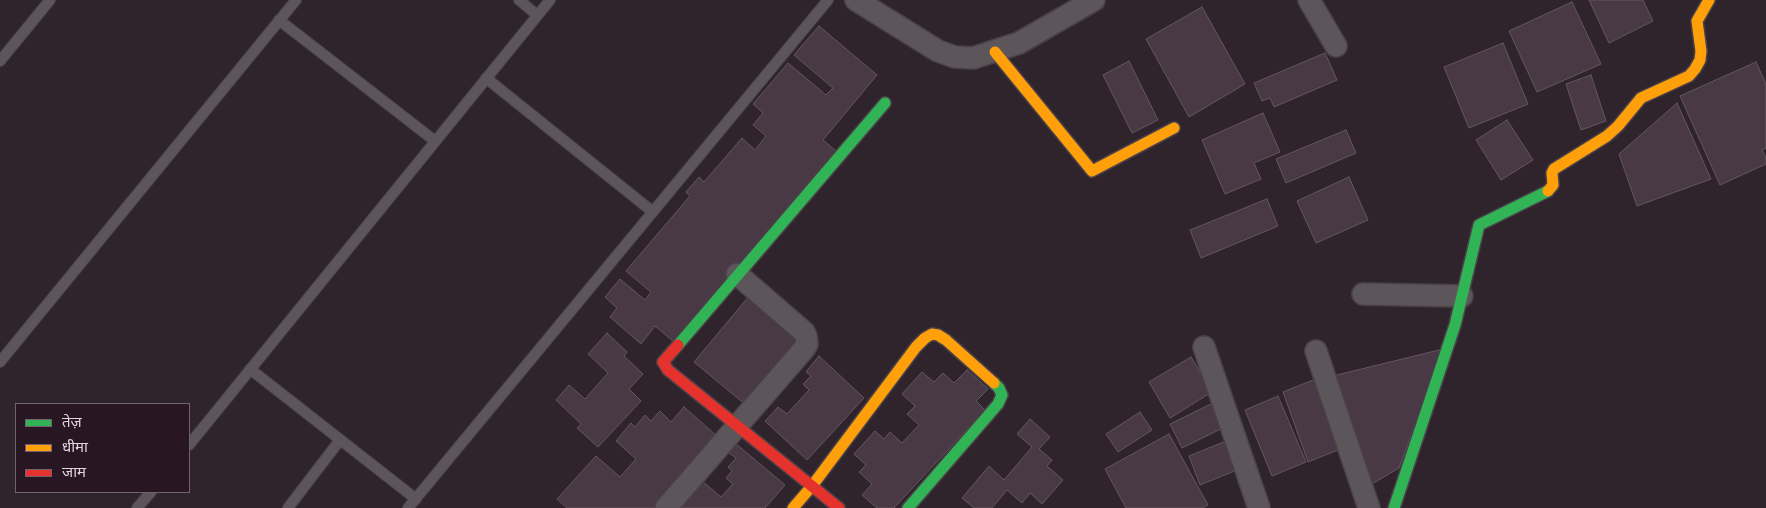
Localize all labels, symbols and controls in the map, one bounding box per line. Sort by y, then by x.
legend [15,403,190,493]
text: तेज़ [62,413,82,430]
text: धीमा [62,438,88,455]
text: जाम [62,463,86,480]

